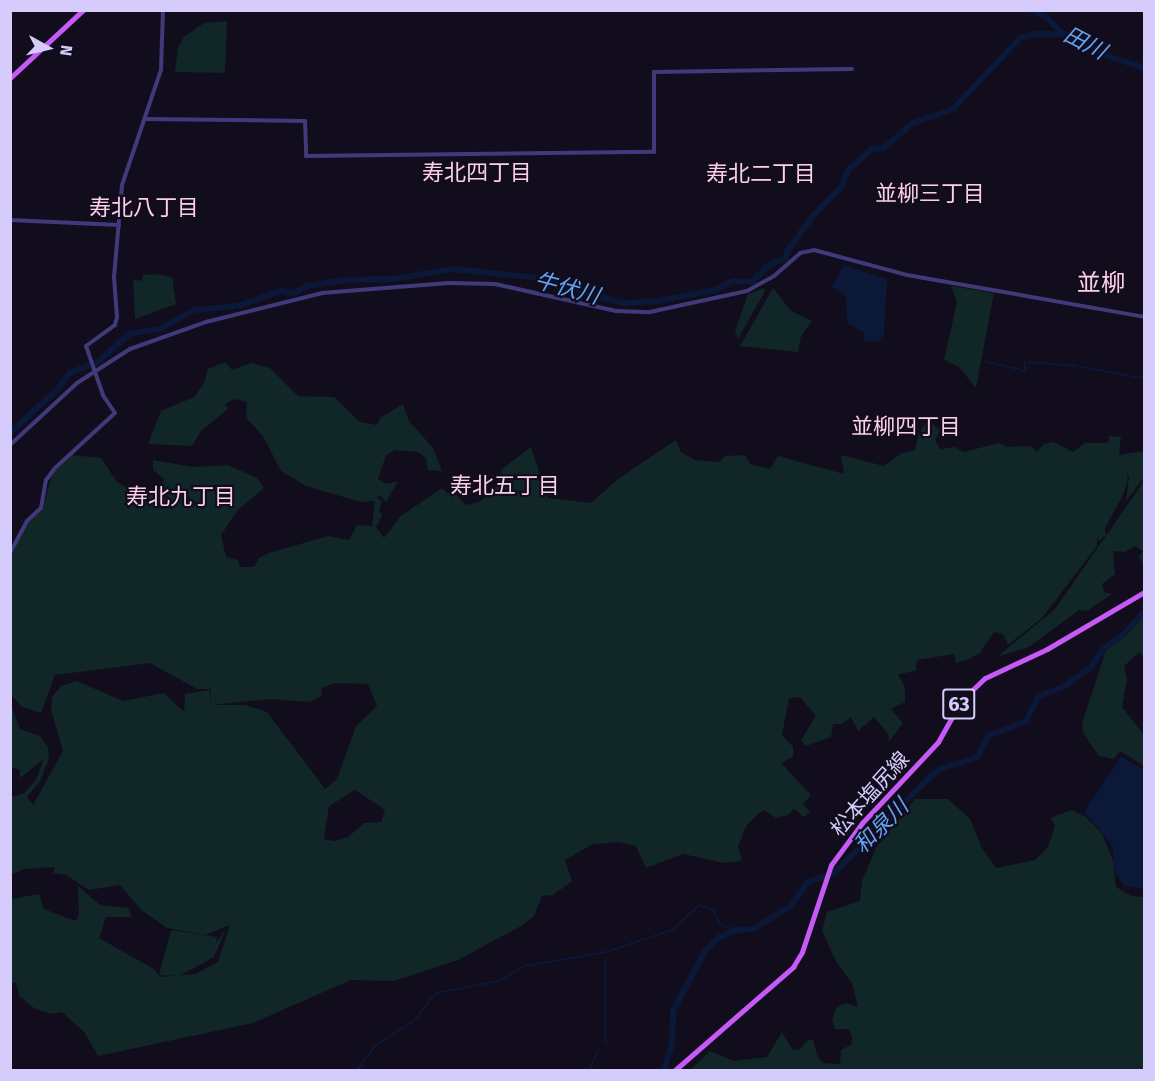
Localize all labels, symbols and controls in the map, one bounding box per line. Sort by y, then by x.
north arrow [18,18,78,78]
water label: 田川 [1059,21,1111,65]
text: N [56,44,76,57]
district label: 寿北四丁目 [422,160,532,186]
district label: 寿北二丁目 [706,161,816,187]
district label: 並柳三丁目 [875,181,985,207]
district label: 寿北八丁目 [89,195,199,221]
water label: 牛伏川 [532,267,602,309]
district label: 並柳 [1077,270,1125,298]
district label: 並柳四丁目 [851,414,961,440]
district label: 寿北五丁目 [450,473,560,499]
district label: 寿北九丁目 [126,484,236,510]
road number: 63 [941,687,977,721]
street label: 松本塩尻線 [826,747,914,841]
water label: 和泉川 [848,793,914,859]

